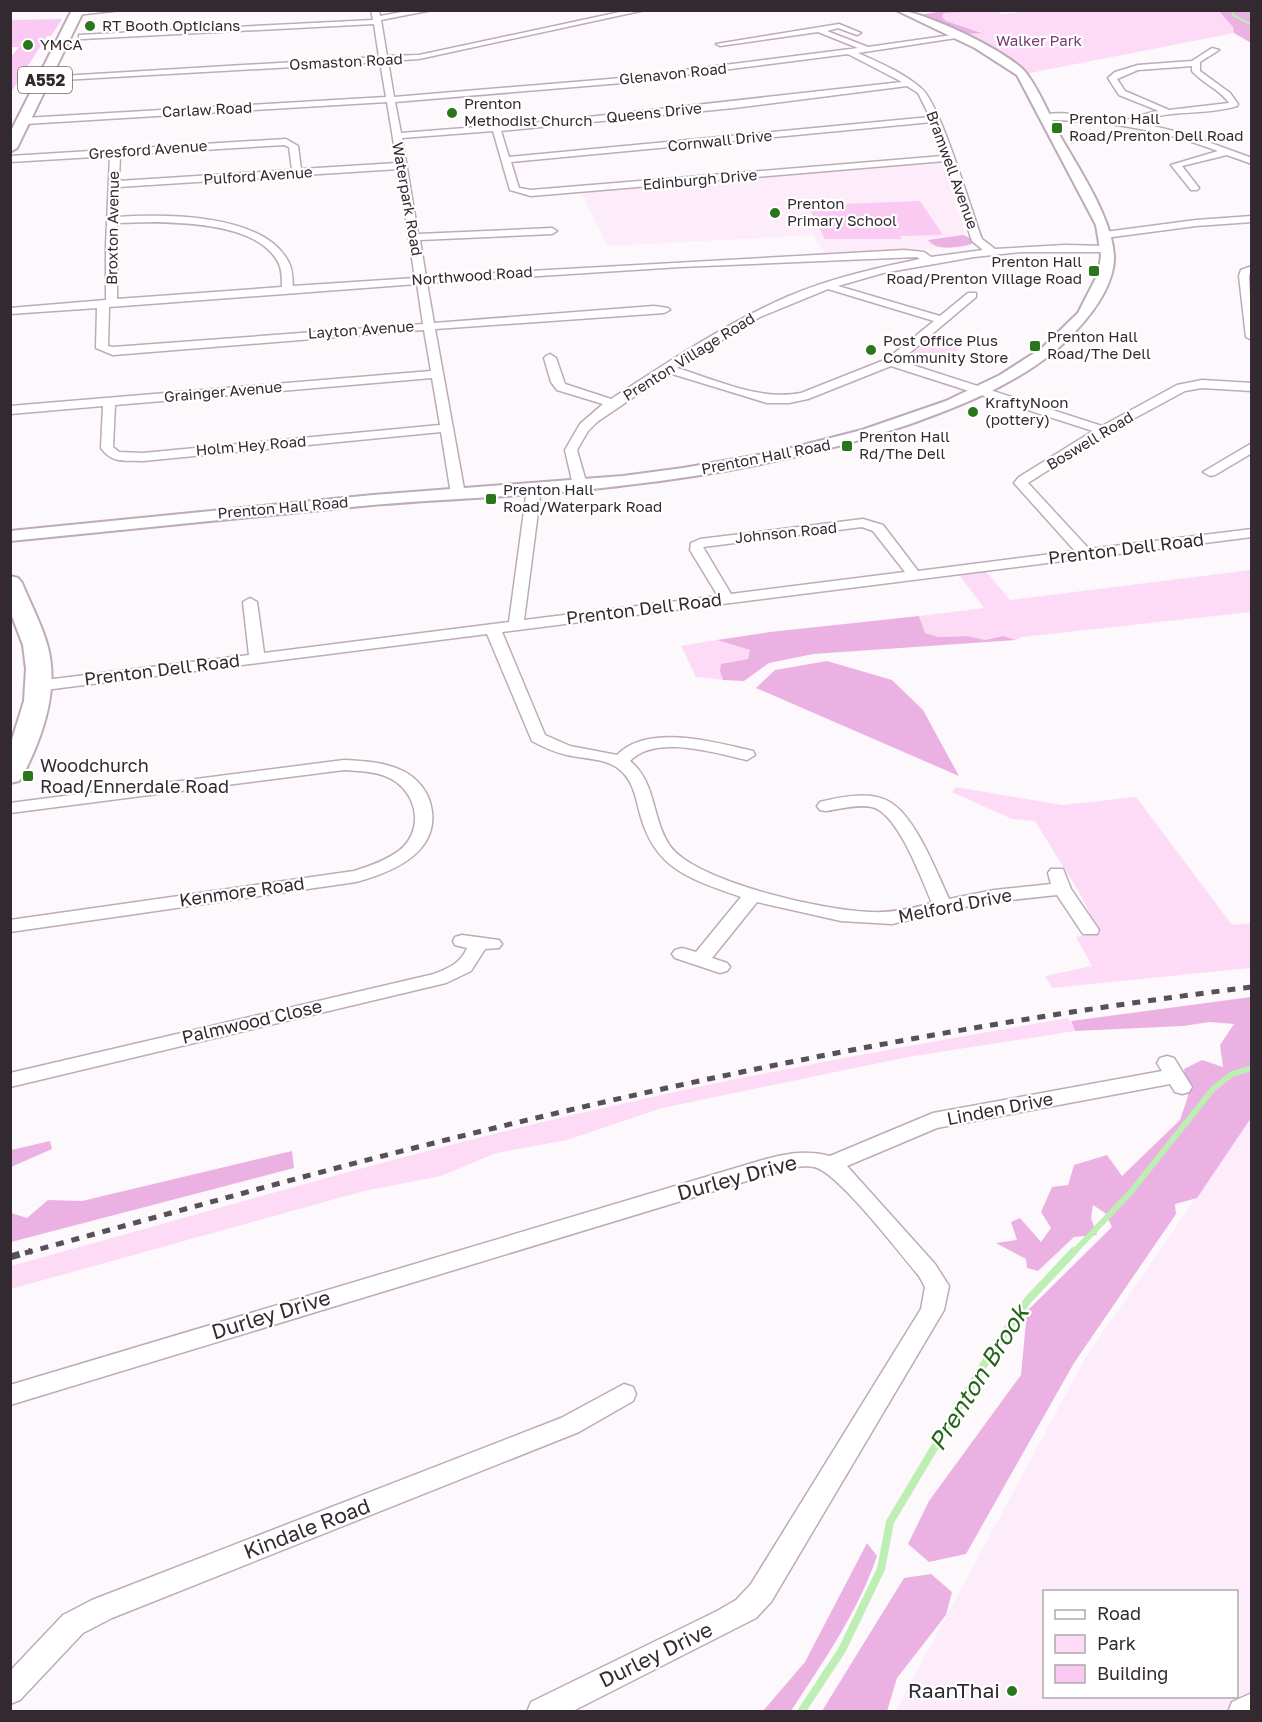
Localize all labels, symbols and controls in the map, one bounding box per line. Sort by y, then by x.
place label: RT Booth Opticians [102,16,240,34]
marker: RT Booth Opticians [83,19,97,33]
park label: Walker Park [996,31,1083,49]
place label: YMCA [40,35,82,53]
marker: YMCA [21,38,35,52]
street label: Osmaston Road [289,49,403,73]
street label: Glenavon Road [618,58,728,88]
road number: A552 [18,67,72,93]
place label: Prenton Methodist Church [464,94,592,129]
street label: Carlaw Road [161,98,253,120]
street label: Queens Drive [605,98,703,126]
marker: Prenton Methodist Church [445,106,459,120]
street label: Bramwell Avenue [923,108,983,231]
place label: Prenton Hall Road/Prenton Dell Road [1069,109,1244,144]
marker: Prenton Hall Road/Prenton Dell Road [1050,121,1064,135]
street label: Cornwall Drive [667,126,773,154]
street label: Gresford Avenue [88,136,208,162]
street label: Waterpark Road [389,141,427,257]
street label: Pulford Avenue [203,162,313,188]
street label: Edinburgh Drive [642,165,758,193]
street label: Broxton Avenue [102,171,122,285]
place label: Prenton Primary School [787,194,897,229]
marker: Prenton Primary School [768,206,782,220]
place label: Prenton Hall Road/Prenton Village Road [886,252,1082,287]
street label: Northwood Road [411,262,533,288]
marker: Prenton Hall Road/Prenton Village Road [1087,264,1101,278]
street label: Prenton Village Road [619,308,758,404]
street label: Layton Avenue [307,316,415,342]
place label: Prenton Hall Road/The Dell [1047,327,1151,362]
place label: Post Office Plus Community Store [883,331,1009,366]
marker: Prenton Hall Road/The Dell [1028,339,1042,353]
marker: Post Office Plus Community Store [864,343,878,357]
street label: Grainger Avenue [163,377,283,405]
place label: KraftyNoon (pottery) [985,393,1068,428]
marker: KraftyNoon (pottery) [966,405,980,419]
street label: Boswell Road [1043,407,1136,473]
place label: Prenton Hall Rd/The Dell [859,427,950,462]
street label: Holm Hey Road [195,431,307,459]
street label: Prenton Hall Road [700,435,832,477]
marker: Prenton Hall Rd/The Dell [840,439,854,453]
place label: Prenton Hall Road/Waterpark Road [503,480,662,515]
street label: Prenton Hall Road [217,492,349,522]
marker: Prenton Hall Road/Waterpark Road [484,492,498,506]
street label: Johnson Road [734,518,838,546]
street label: Prenton Dell Road [1047,528,1205,568]
street label: Prenton Dell Road [565,588,723,628]
street label: Prenton Dell Road [83,649,241,689]
place label: Woodchurch Road/Ennerdale Road [40,754,229,797]
marker: Woodchurch Road/Ennerdale Road [21,769,35,783]
street label: Kenmore Road [178,871,306,911]
street label: Melford Drive [896,883,1014,927]
street label: Palmwood Close [179,994,324,1048]
street label: Linden Drive [945,1087,1055,1129]
street label: Durley Drive [674,1149,799,1205]
street label: Durley Drive [208,1284,333,1344]
water label: Prenton Brook [922,1297,1035,1455]
street label: Kindale Road [240,1492,373,1564]
legend [1043,1590,1238,1698]
text: Road [1097,1602,1141,1624]
street label: Durley Drive [595,1615,717,1693]
text: Park [1097,1632,1136,1654]
text: Building [1097,1662,1168,1684]
place label: RaanThai [908,1677,1000,1703]
marker: RaanThai [1005,1684,1019,1698]

